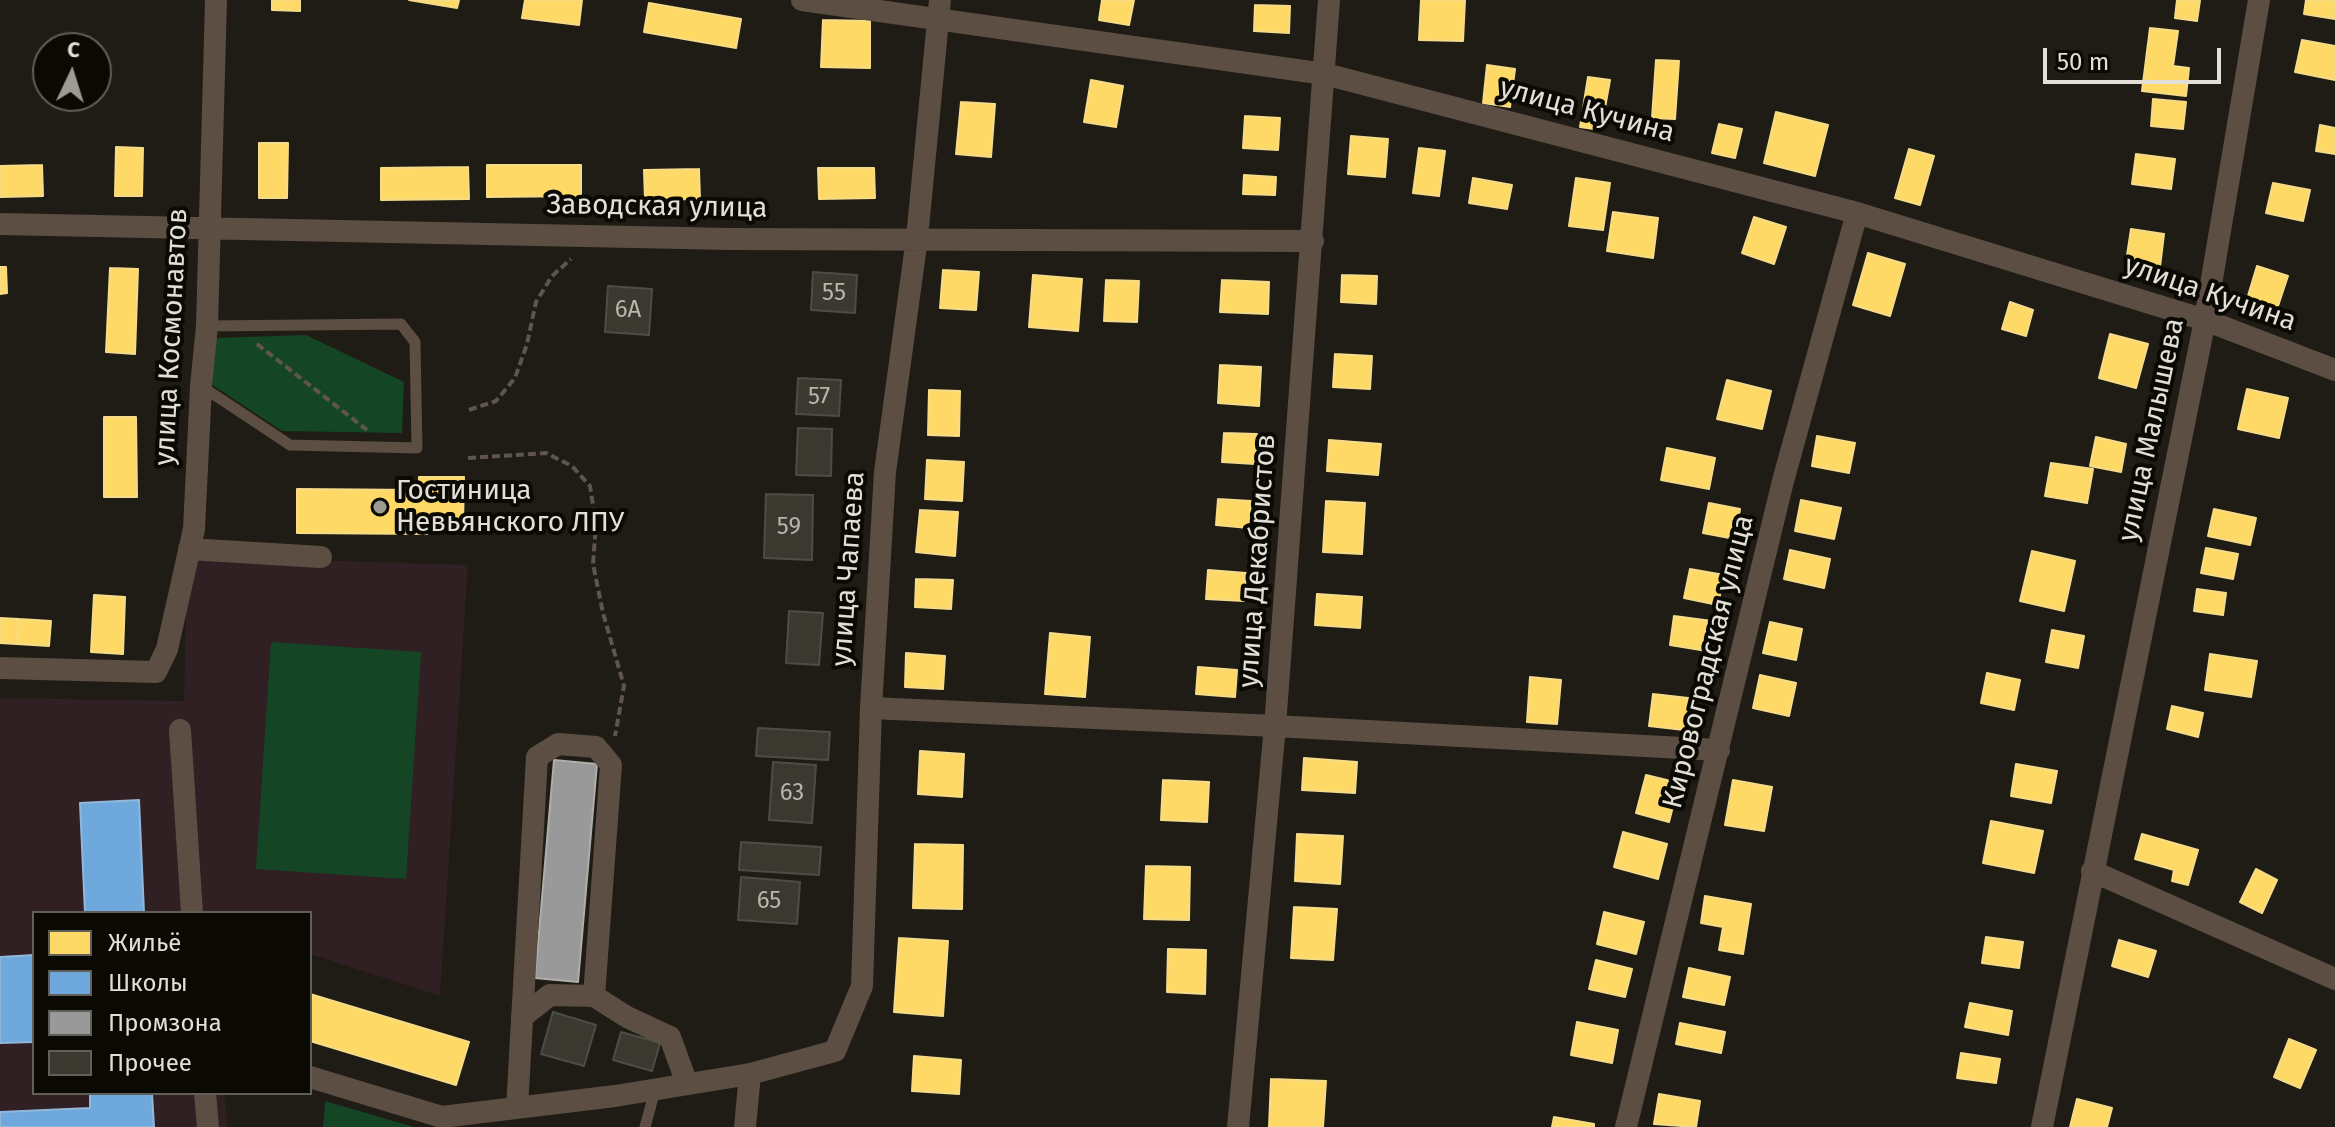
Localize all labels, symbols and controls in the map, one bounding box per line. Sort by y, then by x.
north arrow [32,32,112,112]
scale bar [2047,32,2225,82]
text: С [66,36,81,63]
text: 50 m [2057,48,2109,76]
street label: улица Кучина [1496,72,1678,150]
street label: Заводская улица [546,188,768,226]
street label: улица Космонавтов [148,208,196,466]
street label: улица Кучина [2120,249,2300,339]
house number: 55 [822,279,846,307]
house number: 6А [615,296,641,324]
street label: улица Малышева [2112,315,2192,545]
house number: 57 [808,383,830,411]
street label: улица Декабристов [1232,433,1284,689]
street label: улица Чапаева [825,470,873,668]
place label: Гостиница Невьянского ЛПУ [396,474,624,540]
marker: Гостиница Невьянского ЛПУ [371,498,389,516]
street label: Кировоградская улица [1656,512,1762,812]
house number: 59 [777,513,801,541]
house number: 63 [780,779,804,807]
house number: 65 [757,887,781,915]
legend [32,911,312,1095]
text: Жильё [108,929,181,957]
text: Школы [108,969,188,997]
text: Промзона [108,1009,222,1037]
text: Прочее [108,1049,192,1077]

